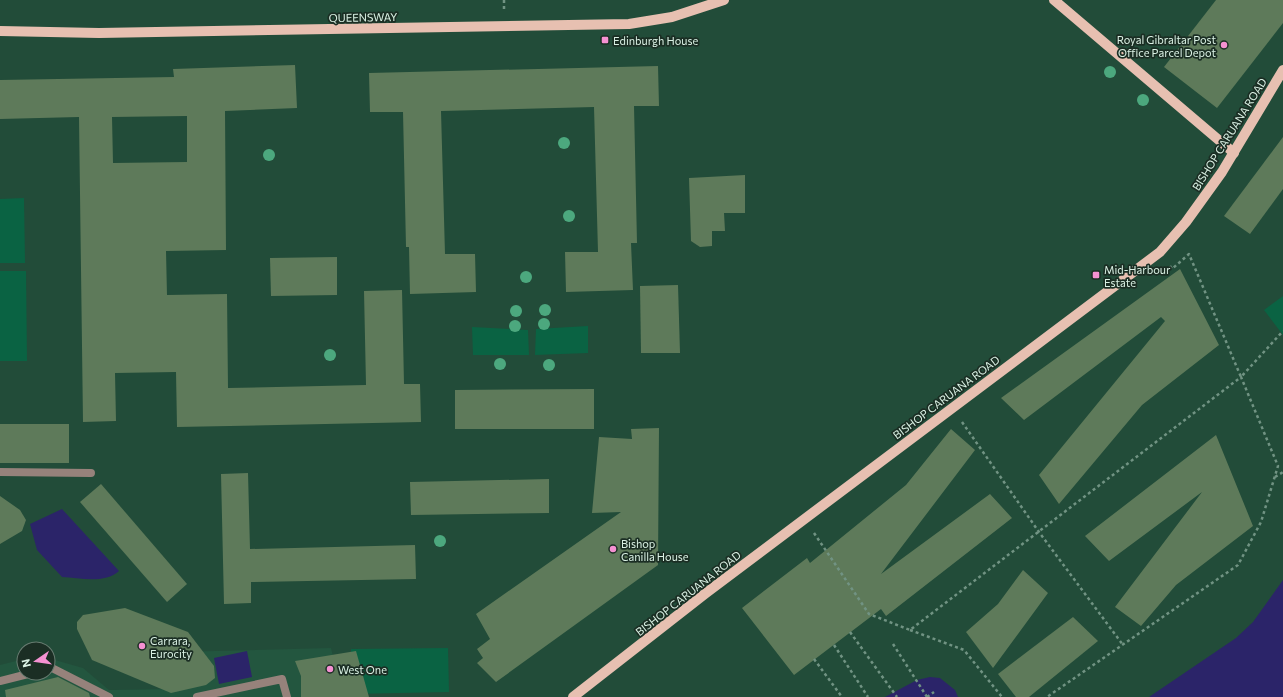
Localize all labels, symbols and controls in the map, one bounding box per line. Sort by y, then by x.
street label: QUEENSWAY [328,10,398,24]
place label: Royal Gibraltar Post Office Parcel Depot [1117,33,1216,59]
place label: Edinburgh House [613,34,698,47]
marker: Edinburgh House [600,35,610,45]
marker: Royal Gibraltar Post Office Parcel Depot [1219,40,1229,50]
street label: BISHOP CARUANA ROAD [1189,75,1269,193]
place label: Mid-Harbour Estate [1104,263,1171,289]
marker: Mid-Harbour Estate [1091,270,1101,280]
street label: BISHOP CARUANA ROAD [890,353,1002,441]
place label: Bishop Canilla House [621,537,689,563]
marker: Bishop Canilla House [608,544,618,554]
street label: BISHOP CARUANA ROAD [633,548,743,638]
place label: Carrara, Eurocity [150,634,192,660]
north arrow [16,641,56,681]
marker: Carrara, Eurocity [137,641,147,651]
text: N [19,658,33,669]
place label: West One [338,663,387,676]
marker: West One [325,664,335,674]

